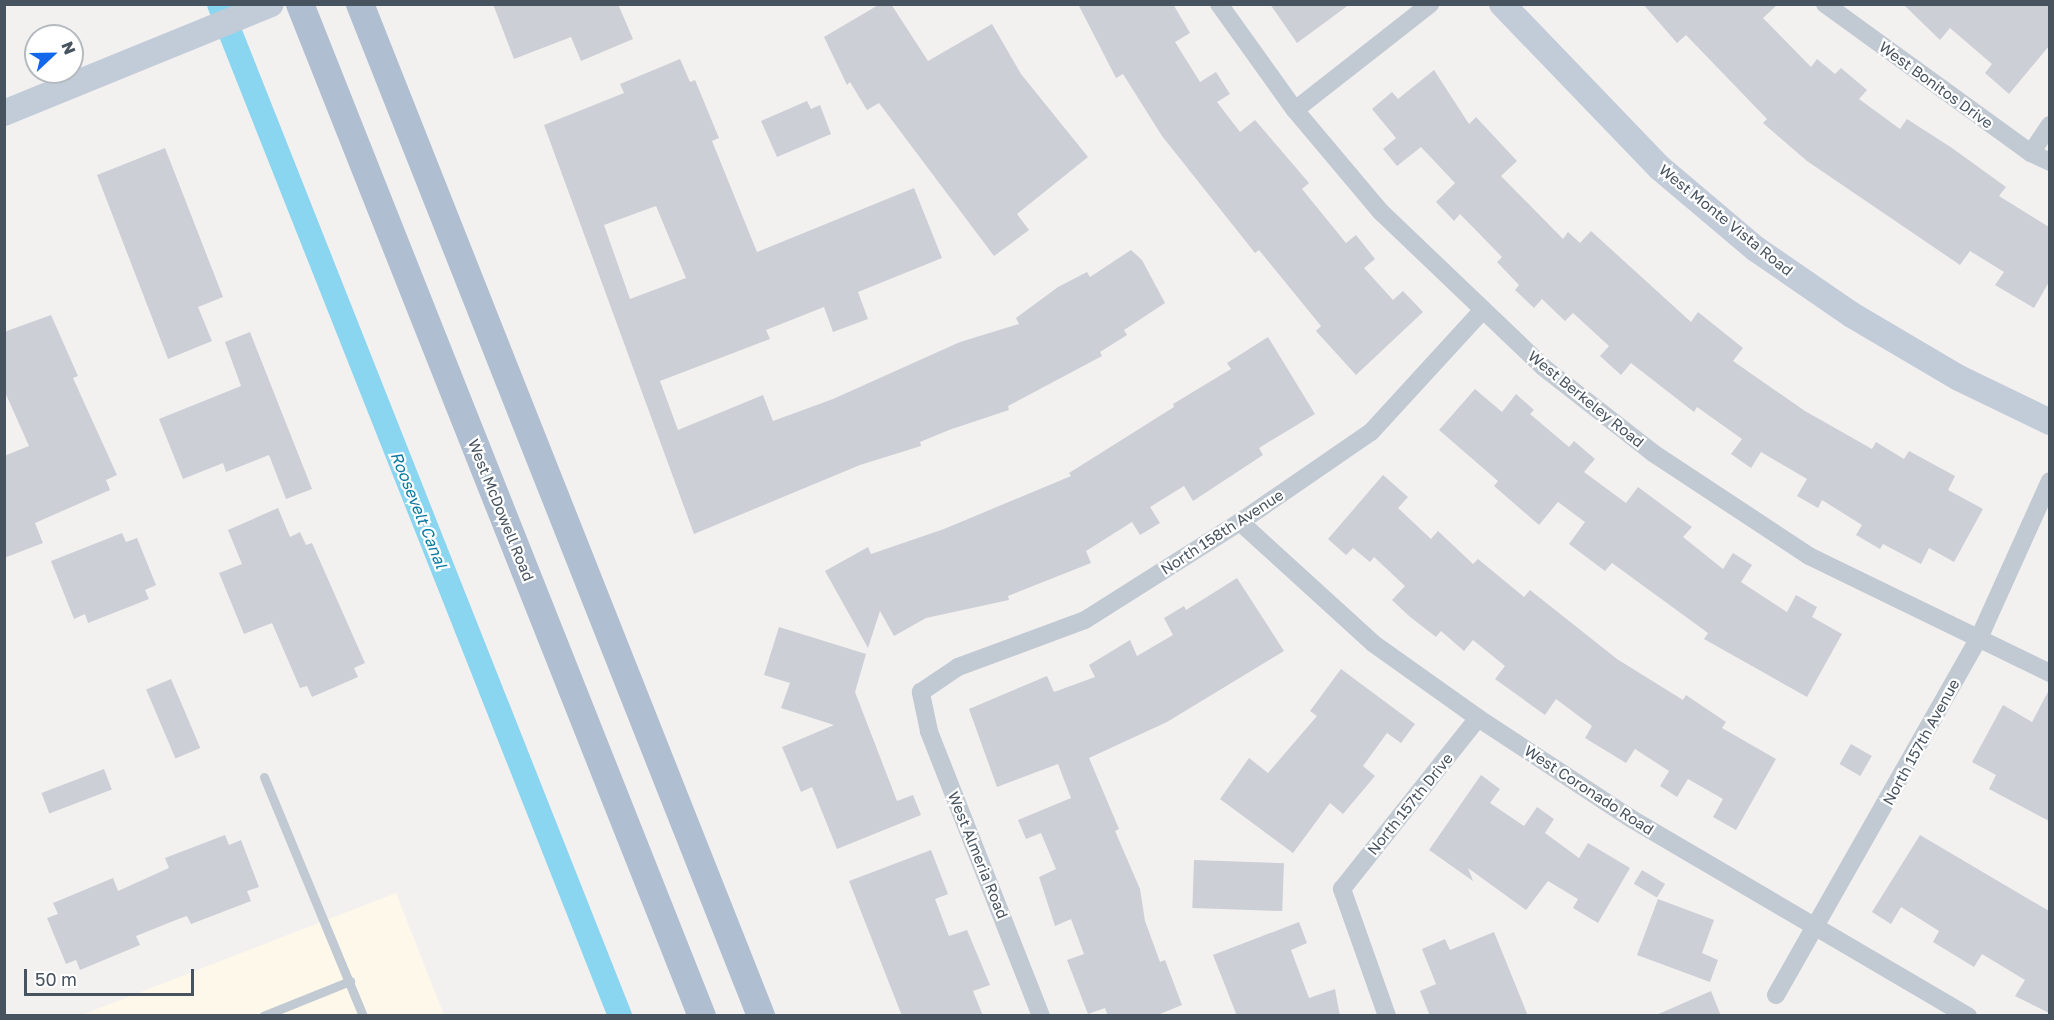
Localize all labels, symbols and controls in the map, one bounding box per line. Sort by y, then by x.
north arrow [24,24,84,84]
street label: West Bonitos Drive [1876,38,1996,132]
text: N [57,39,80,57]
street label: West Monte Vista Road [1656,161,1796,279]
street label: West Berkeley Road [1525,347,1647,451]
street label: West McDowell Road [464,436,538,584]
water label: Roosevelt Canal [387,449,451,571]
street label: North 158th Avenue [1157,486,1287,578]
street label: North 157th Avenue [1879,676,1963,808]
street label: West Coronado Road [1521,741,1657,839]
street label: North 157th Drive [1363,750,1457,858]
street label: West Almeria Road [944,789,1012,921]
scale bar [27,957,196,995]
text: 50 m [35,968,77,990]

